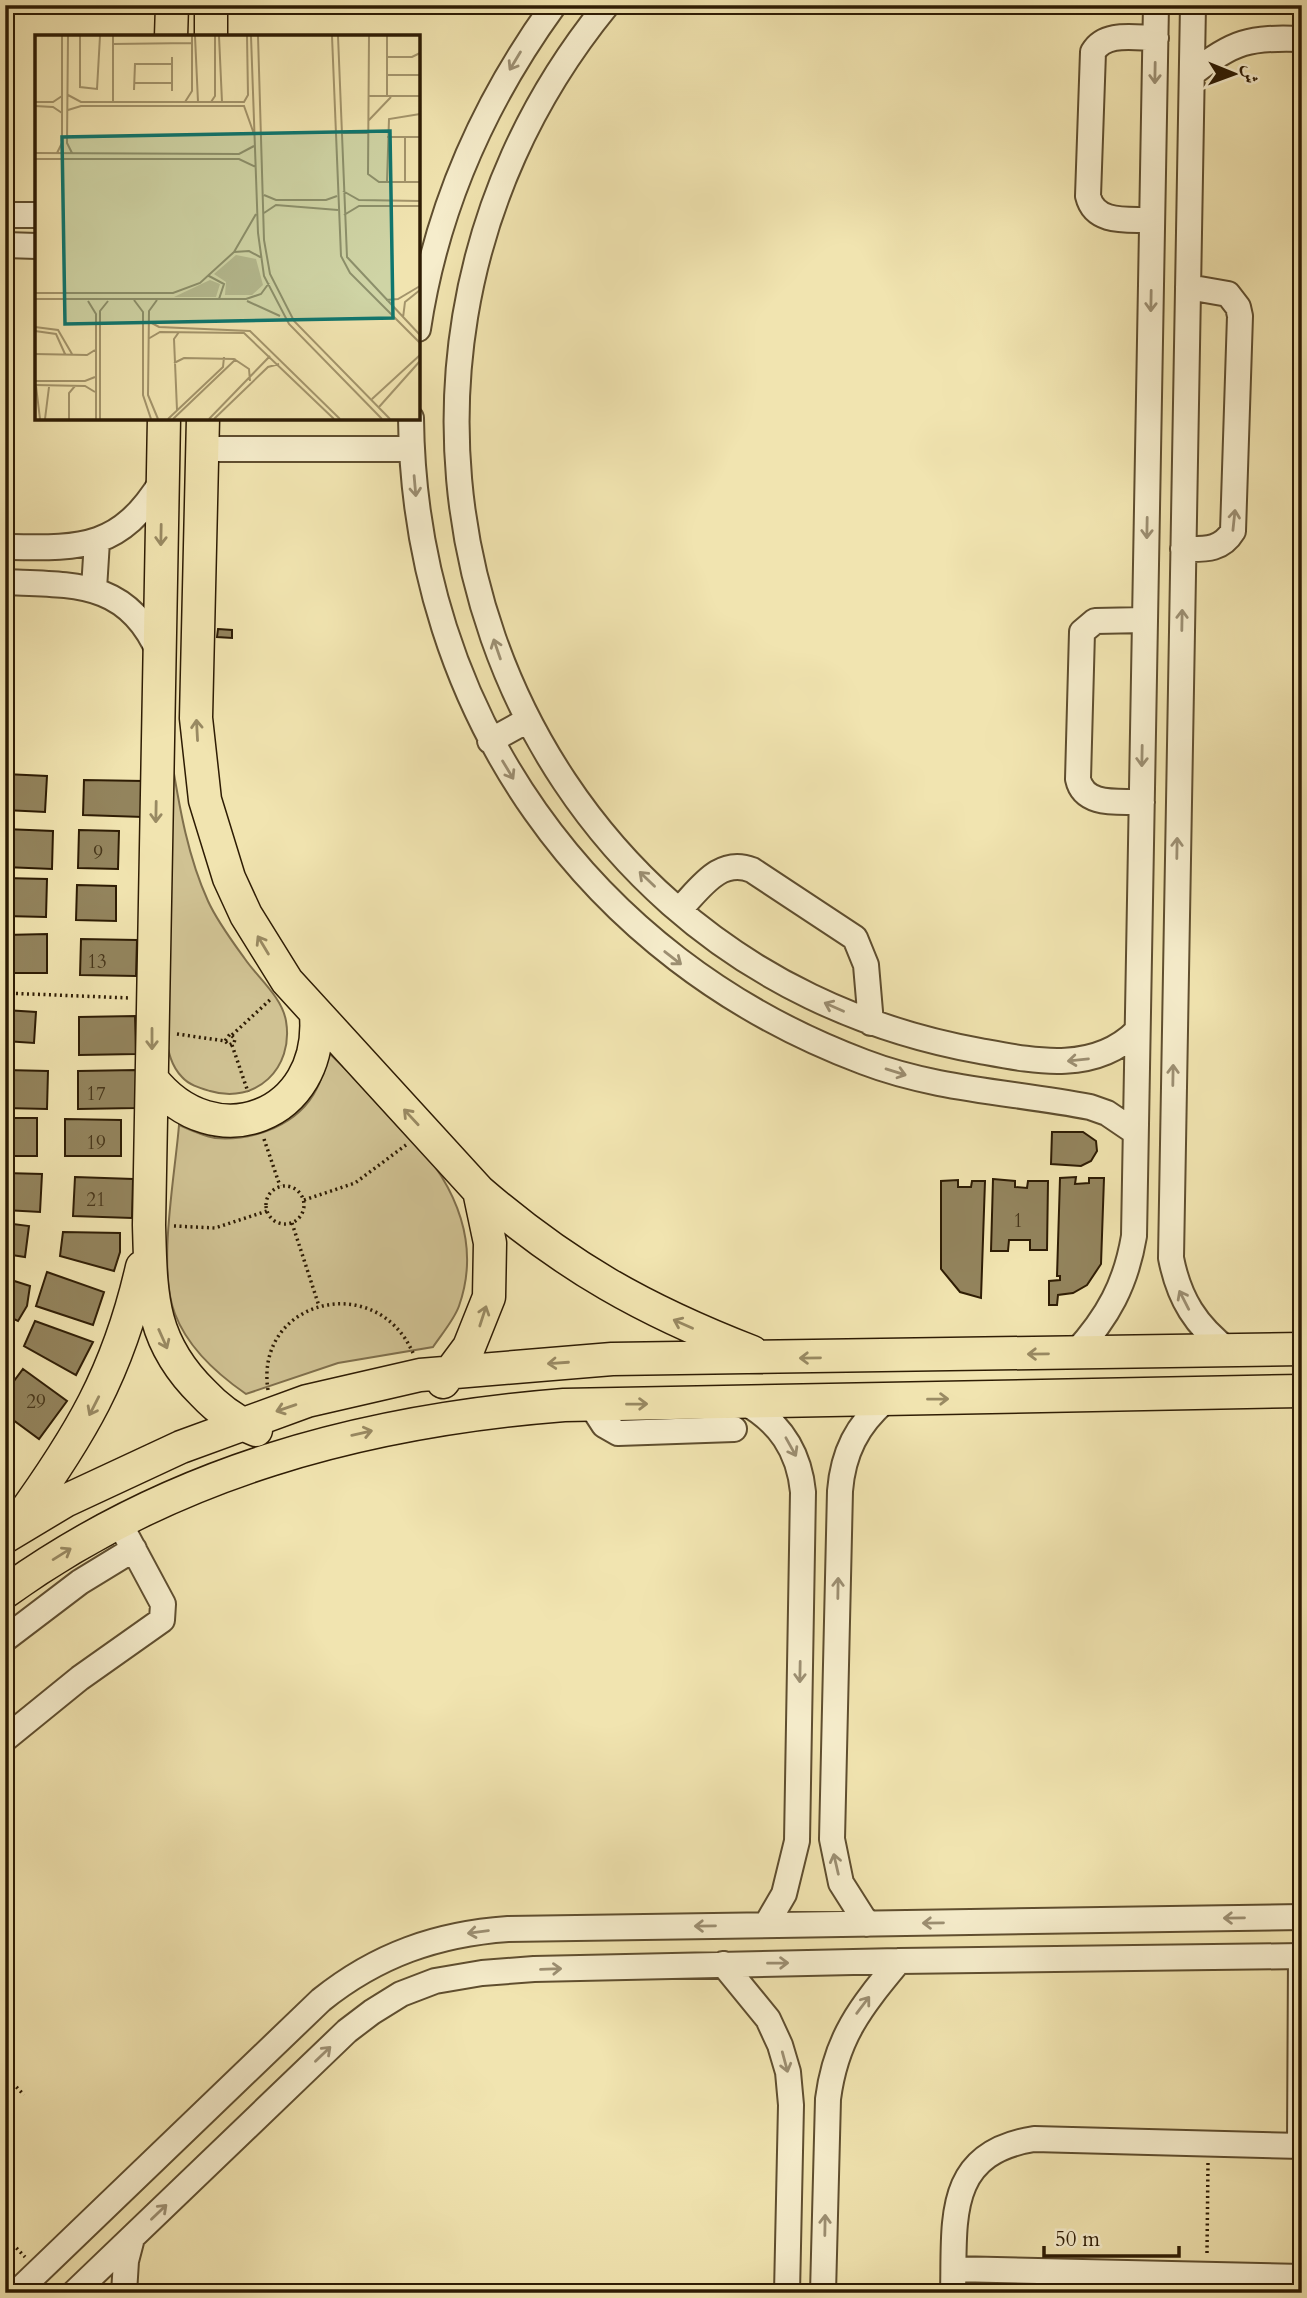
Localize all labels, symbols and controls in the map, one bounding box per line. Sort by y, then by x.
inset map [35,35,420,420]
north arrow [1198,38,1268,108]
one-way arrow [508,51,522,71]
one-way arrow [1148,62,1162,85]
text: ش [1237,65,1263,84]
one-way arrow [1144,289,1158,312]
one-way arrow [409,475,422,497]
one-way arrow [1227,510,1240,532]
one-way arrow [1140,517,1153,540]
one-way arrow [155,524,168,547]
one-way arrow [1175,609,1188,632]
one-way arrow [490,639,502,661]
one-way arrow [190,719,203,742]
one-way arrow [1136,744,1149,767]
one-way arrow [501,759,515,779]
one-way arrow [149,800,163,823]
one-way arrow [1171,837,1184,860]
house number: 9 [93,840,103,866]
one-way arrow [639,870,656,887]
one-way arrow [256,935,270,955]
house number: 13 [87,949,107,975]
one-way arrow [664,950,682,965]
one-way arrow [824,999,845,1012]
one-way arrow [145,1028,159,1051]
one-way arrow [1067,1054,1090,1067]
one-way arrow [1166,1064,1180,1087]
one-way arrow [884,1067,906,1080]
house number: 17 [86,1081,106,1107]
one-way arrow [403,1109,420,1126]
house number: 19 [86,1130,106,1156]
house number: 21 [86,1187,106,1213]
house number: 1 [1013,1208,1023,1234]
one-way arrow [1177,1290,1191,1311]
one-way arrow [477,1305,490,1327]
one-way arrow [673,1317,694,1330]
one-way arrow [157,1327,170,1349]
one-way arrow [1026,1347,1049,1361]
one-way arrow [799,1351,822,1365]
one-way arrow [547,1356,570,1369]
house number: 29 [26,1389,46,1415]
one-way arrow [926,1392,949,1405]
one-way arrow [87,1395,101,1416]
one-way arrow [625,1397,648,1410]
one-way arrow [276,1402,298,1415]
one-way arrow [350,1426,373,1439]
one-way arrow [785,1436,798,1457]
one-way arrow [51,1547,71,1561]
one-way arrow [831,1577,845,1600]
one-way arrow [793,1660,807,1683]
one-way arrow [829,1853,842,1876]
one-way arrow [1222,1911,1245,1925]
one-way arrow [921,1916,944,1929]
one-way arrow [694,1919,717,1933]
one-way arrow [467,1925,490,1938]
one-way arrow [767,1956,790,1970]
one-way arrow [539,1962,562,1976]
one-way arrow [856,1996,870,2015]
one-way arrow [314,2046,331,2063]
one-way arrow [779,2050,792,2073]
one-way arrow [150,2203,167,2220]
one-way arrow [818,2213,832,2236]
scale bar [1044,2214,1179,2258]
text: 50 m [1055,2225,1100,2254]

